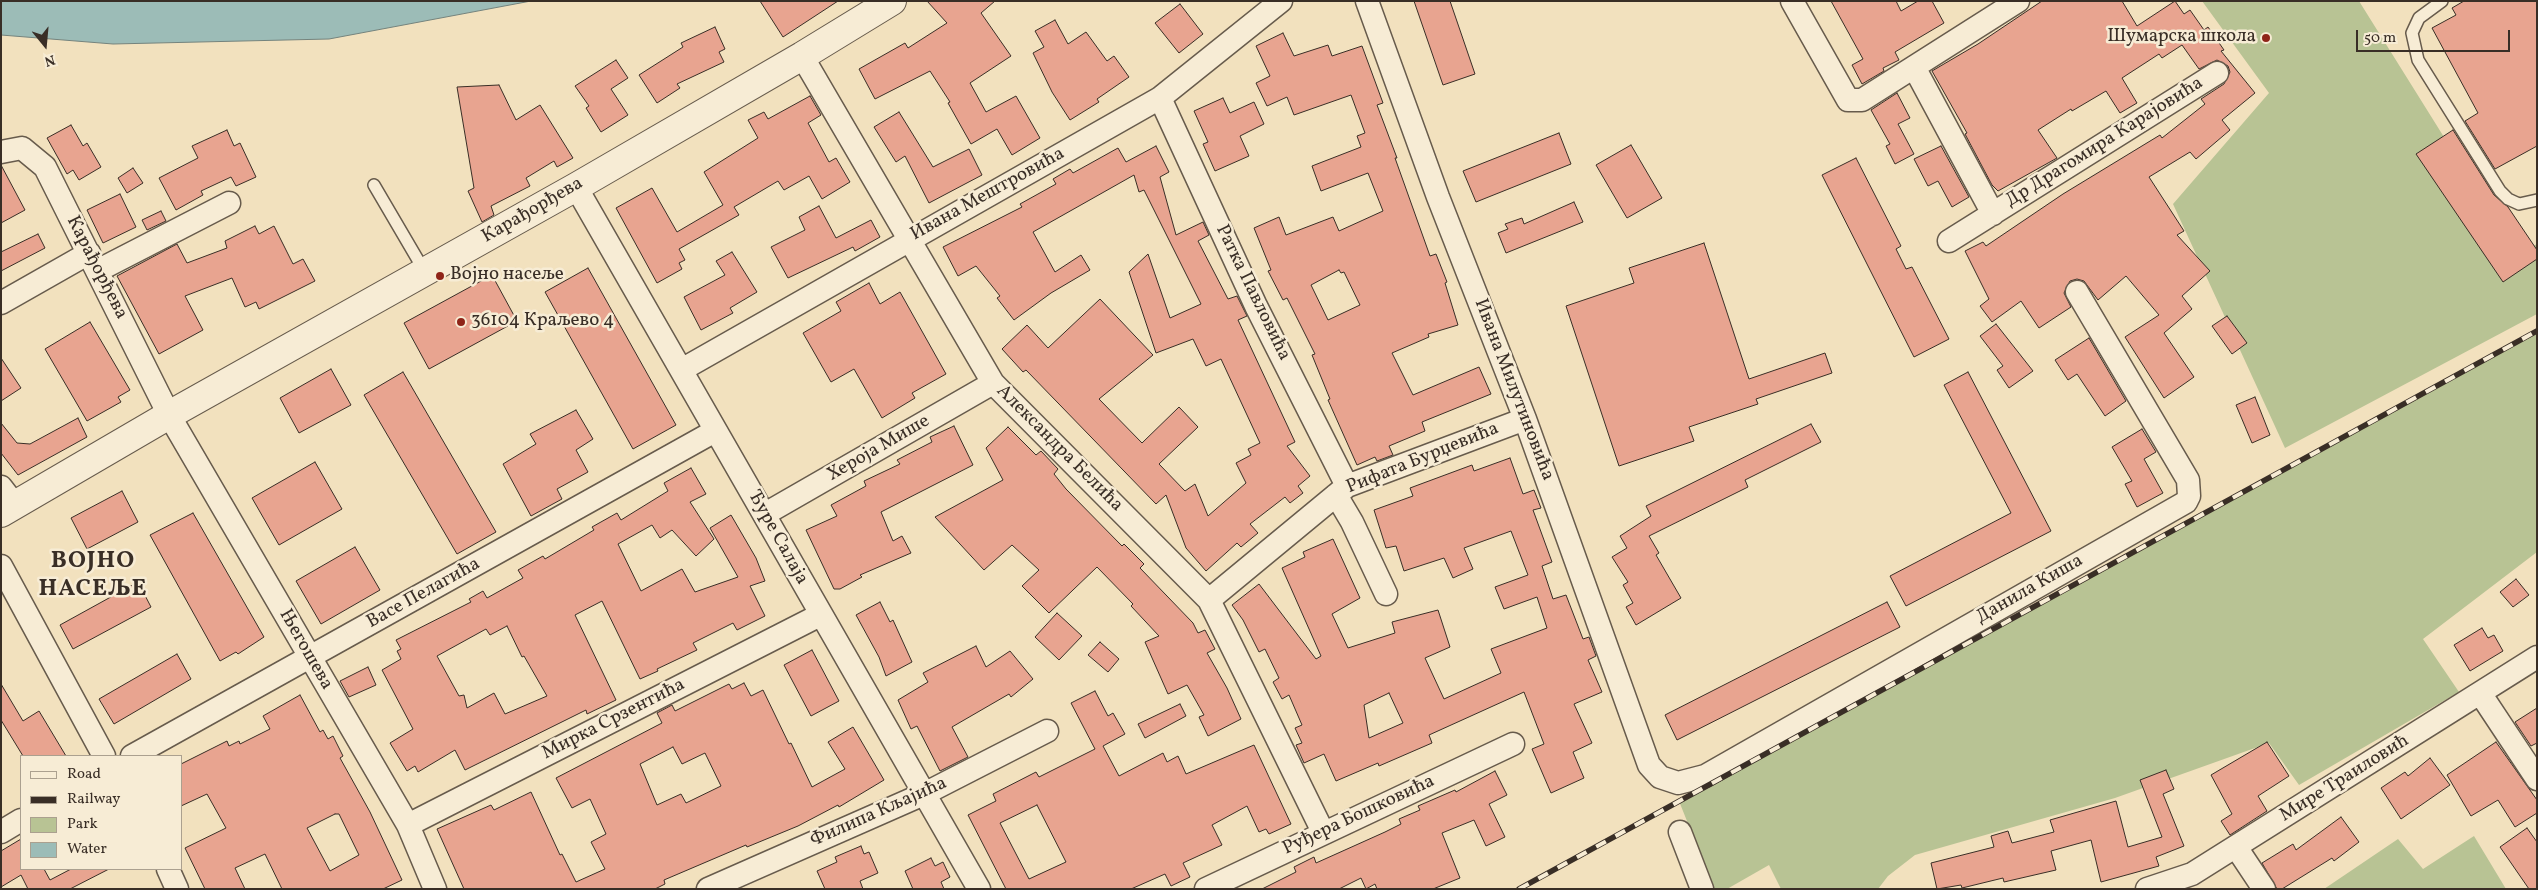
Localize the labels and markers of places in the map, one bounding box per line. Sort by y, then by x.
place label: Шумарска школа [2107,27,2256,49]
marker: Шумарска школа [2260,32,2272,44]
place label: Војно насеље [450,265,564,287]
marker: Војно насеље [434,270,446,282]
place label: 36104 Краљево 4 [471,311,614,333]
marker: 36104 Краљево 4 [455,316,467,328]

